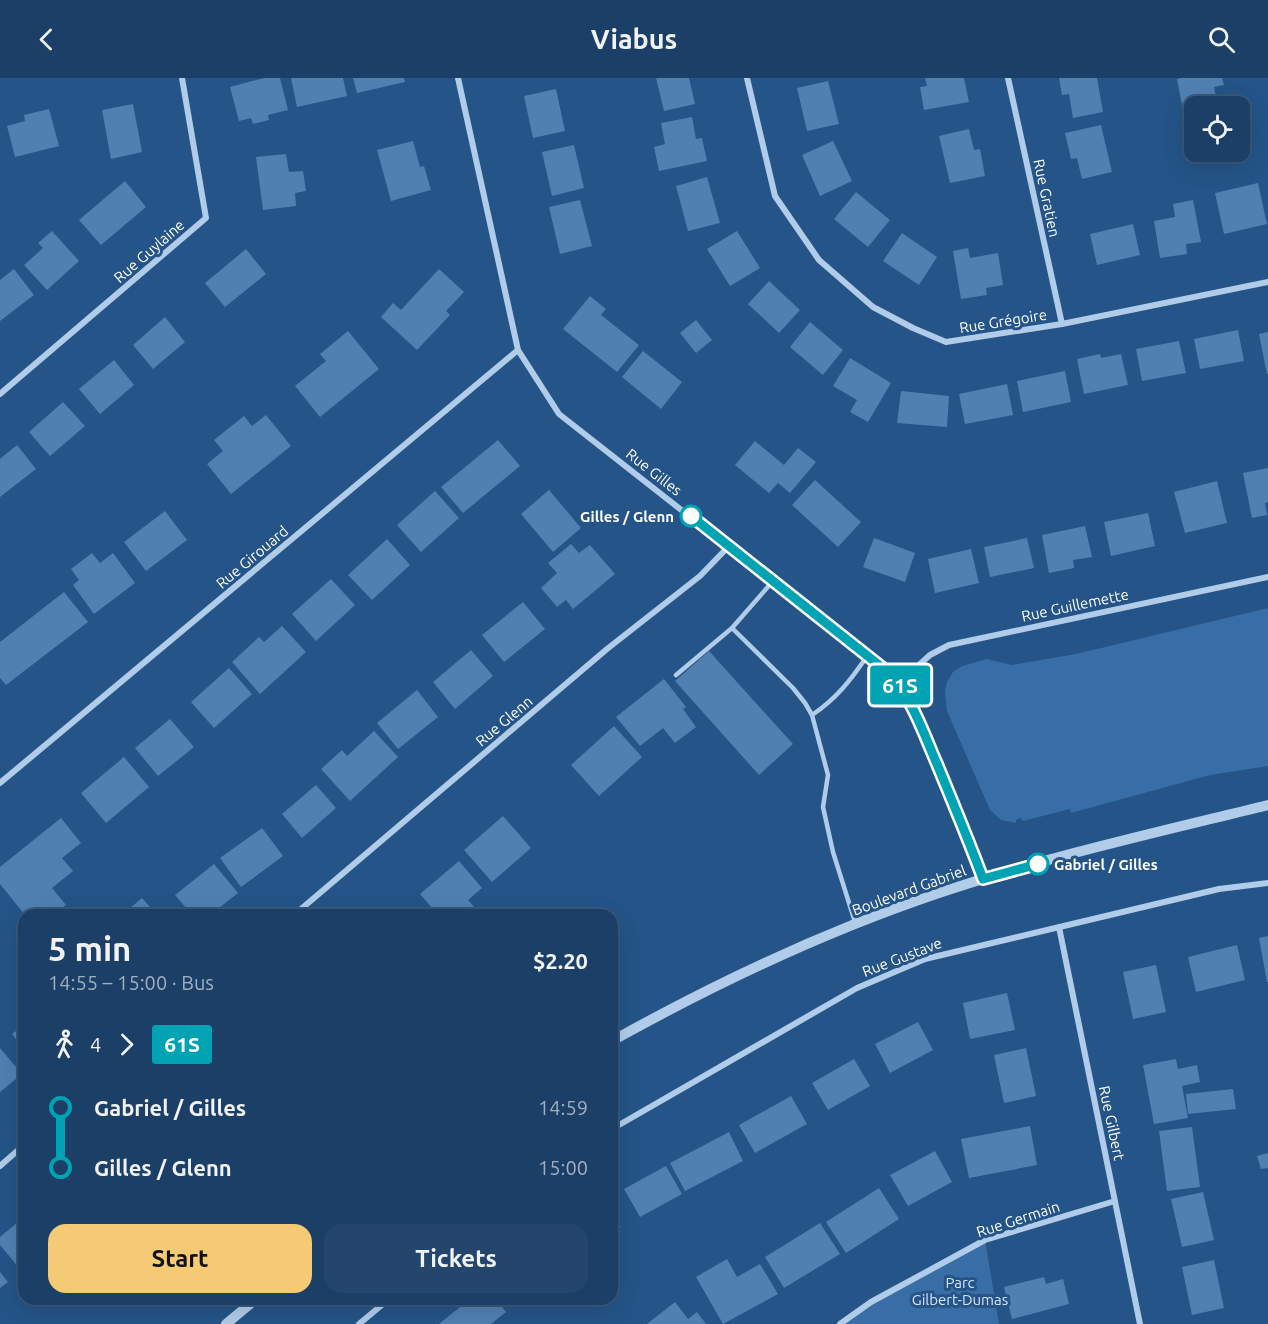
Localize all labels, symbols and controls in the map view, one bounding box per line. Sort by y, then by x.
icon: back [30,23,63,56]
icon: search [1205,23,1238,56]
text: Viabus [591,24,677,54]
map controls [1184,96,1250,162]
button: locate [1184,96,1250,162]
street label: Rue Gratien [1030,157,1064,239]
street label: Rue Guylaine [110,216,188,286]
street label: Rue Grégoire [958,306,1048,336]
street label: Rue Gilles [623,445,685,499]
marker: Gilles / Glenn [680,505,702,527]
place label: Gilles / Glenn [580,508,674,525]
street label: Rue Girouard [213,522,291,592]
street label: Rue Guillemette [1020,585,1130,625]
line badge: 61S [866,666,934,704]
text: 61S [882,673,918,697]
street label: Rue Glenn [472,692,536,750]
marker: Gabriel / Gilles [1027,853,1049,875]
place label: Gabriel / Gilles [1054,856,1158,873]
street label: Boulevard Gabriel [850,861,968,919]
text: 5 min [48,930,131,967]
street label: Rue Gustave [860,934,944,980]
text: $2.20 [533,948,588,973]
text: 14:55 – 15:00 · Bus [48,971,214,994]
icon: walk [48,1028,81,1061]
icon: forward [110,1028,143,1061]
text: 61S [164,1032,200,1056]
text: 4 [90,1033,101,1056]
street label: Rue Gilbert [1096,1084,1128,1162]
text: Gabriel / Gilles [94,1095,246,1120]
text: 14:59 [538,1096,588,1119]
text: Gilles / Glenn [94,1155,232,1180]
text: 15:00 [538,1156,588,1179]
street label: Rue Germain [974,1198,1062,1240]
button: Start [48,1224,312,1293]
button: Tickets [324,1224,588,1293]
park label: Parc Gilbert-Dumas [912,1274,1008,1308]

